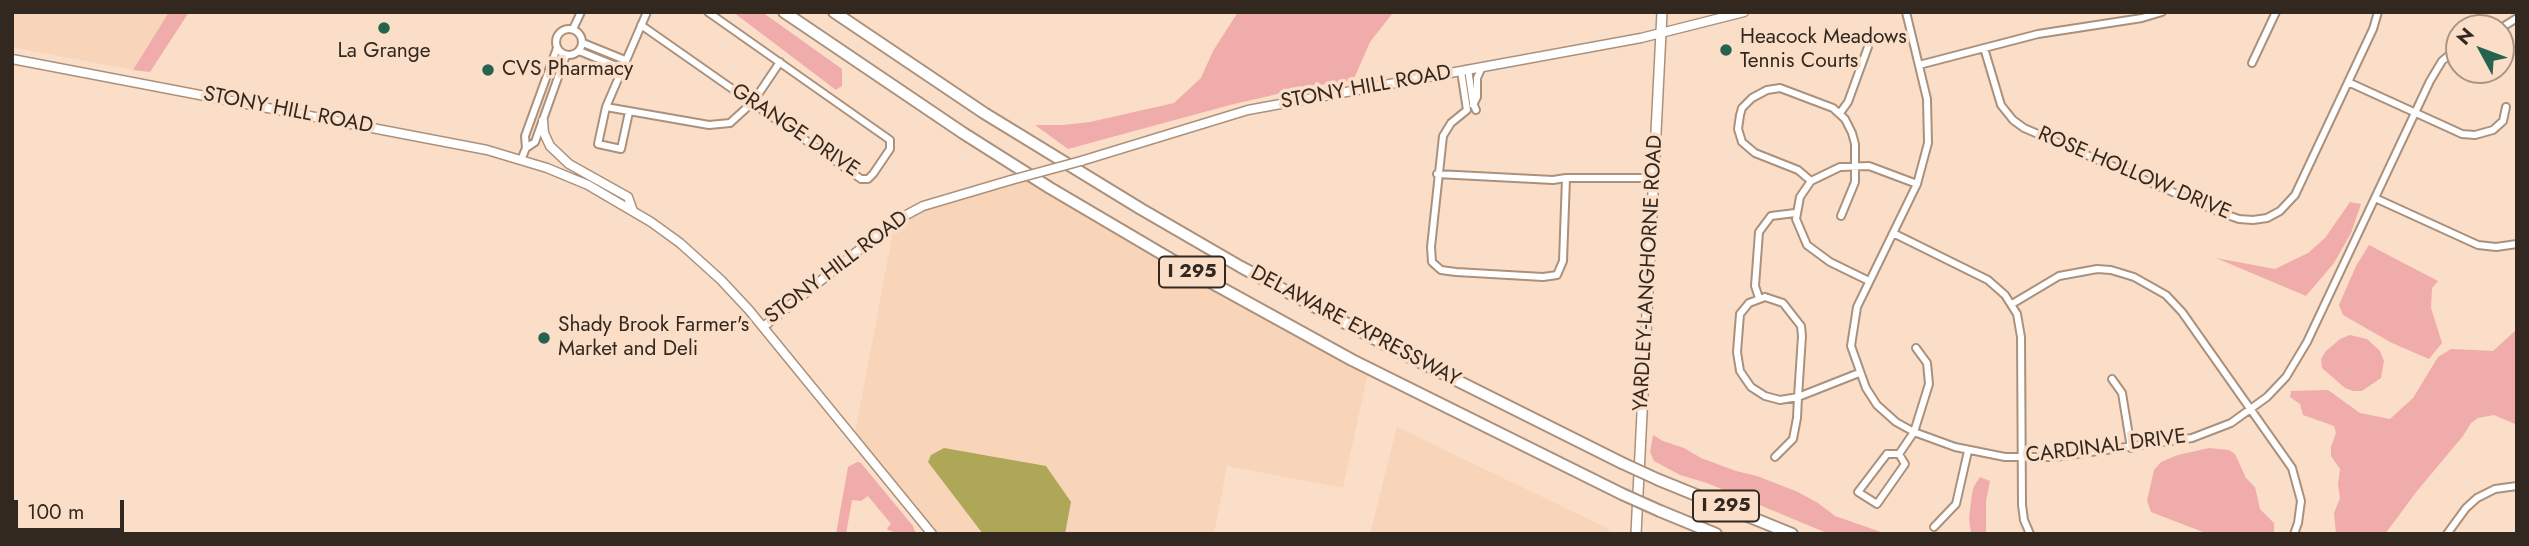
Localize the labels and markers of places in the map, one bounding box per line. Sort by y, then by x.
marker: La Grange [376,20,392,36]
place label: Heacock Meadows Tennis Courts [1740,25,1907,75]
place label: La Grange [337,39,431,65]
marker: Heacock Meadows Tennis Courts [1718,42,1734,58]
place label: CVS Pharmacy [502,57,633,83]
marker: CVS Pharmacy [480,62,496,78]
place label: Shady Brook Farmer's Market and Deli [558,313,749,363]
marker: Shady Brook Farmer's Market and Deli [536,330,552,346]

